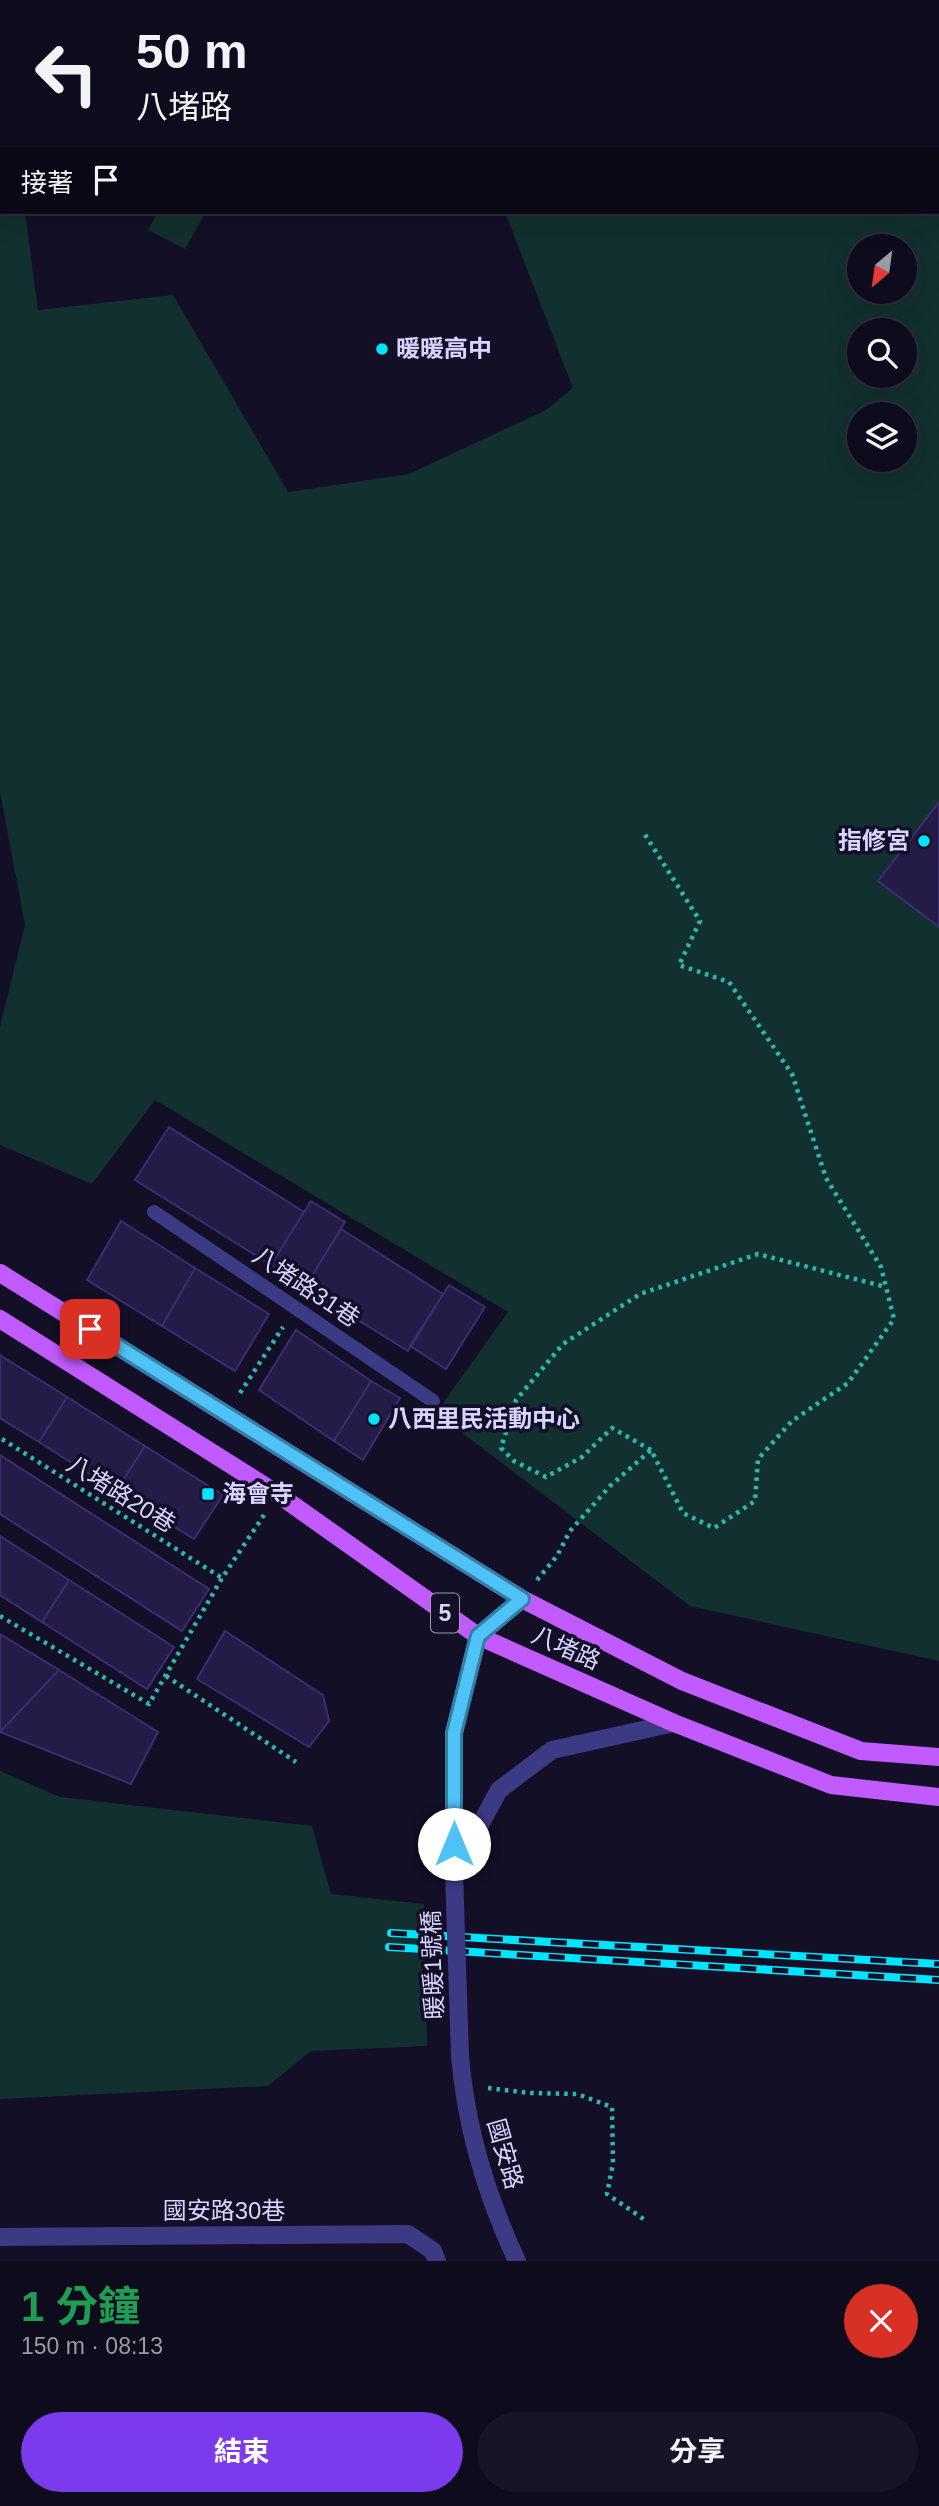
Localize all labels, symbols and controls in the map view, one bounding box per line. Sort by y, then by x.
text: 50 m [136,24,248,78]
icon: left [21,28,112,119]
text: 八堵路 [136,89,232,125]
icon: arrive [87,161,125,199]
text: 接著 [21,168,73,198]
north arrow [847,234,917,304]
map controls [847,234,917,472]
button: search [847,318,917,388]
place label: 暖暖高中 [396,335,492,362]
marker: 暖暖高中 [374,341,390,357]
button: layers [847,402,917,472]
place label: 指修宮 [838,827,910,854]
marker: 指修宮 [916,833,932,849]
street label: 八堵路31巷 [248,1241,365,1332]
pin [60,1299,120,1359]
icon: arrive [71,1310,109,1348]
place label: 八西里民活動中心 [388,1405,580,1432]
marker: 八西里民活動中心 [366,1411,382,1427]
street label: 八堵路20巷 [62,1450,180,1538]
place label: 海會寺 [222,1480,294,1507]
marker: 海會寺 [200,1486,216,1502]
road number: 5 [431,1594,459,1632]
street label: 八堵路 [528,1621,605,1675]
position arrow [417,1807,491,1881]
street label: 暖暖1號橋 [417,1910,448,2020]
street label: 國安路 [483,2116,528,2192]
street label: 國安路30巷 [163,2197,285,2224]
text: 1 分鐘 [21,2283,140,2330]
button: close [844,2284,918,2358]
text: 150 m · 08:13 [21,2333,163,2359]
button: 結束 [21,2412,463,2492]
button: 分享 [477,2412,918,2492]

